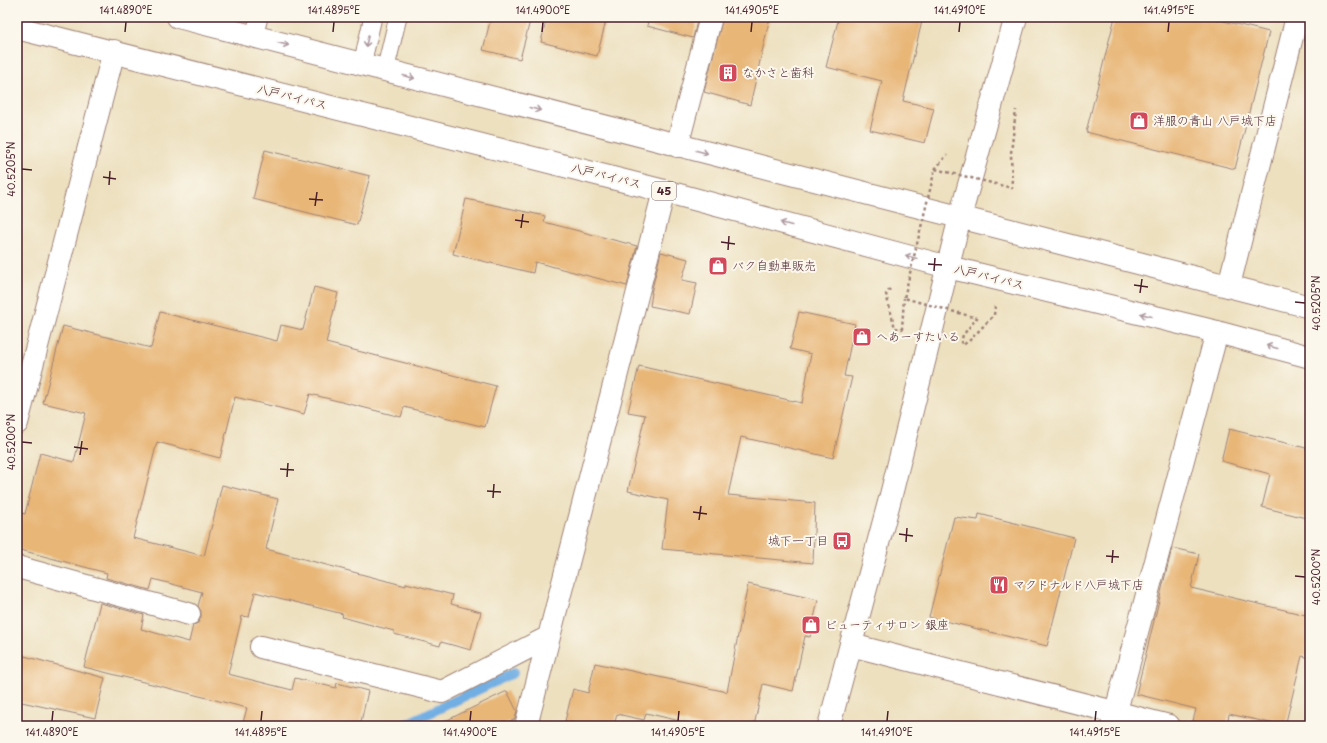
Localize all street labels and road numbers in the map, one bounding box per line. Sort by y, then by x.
street label: 八戸バイパス [255,79,329,113]
street label: 八戸バイパス [569,158,643,192]
road number: 45 [652,182,676,200]
street label: 八戸バイパス [952,259,1026,293]

